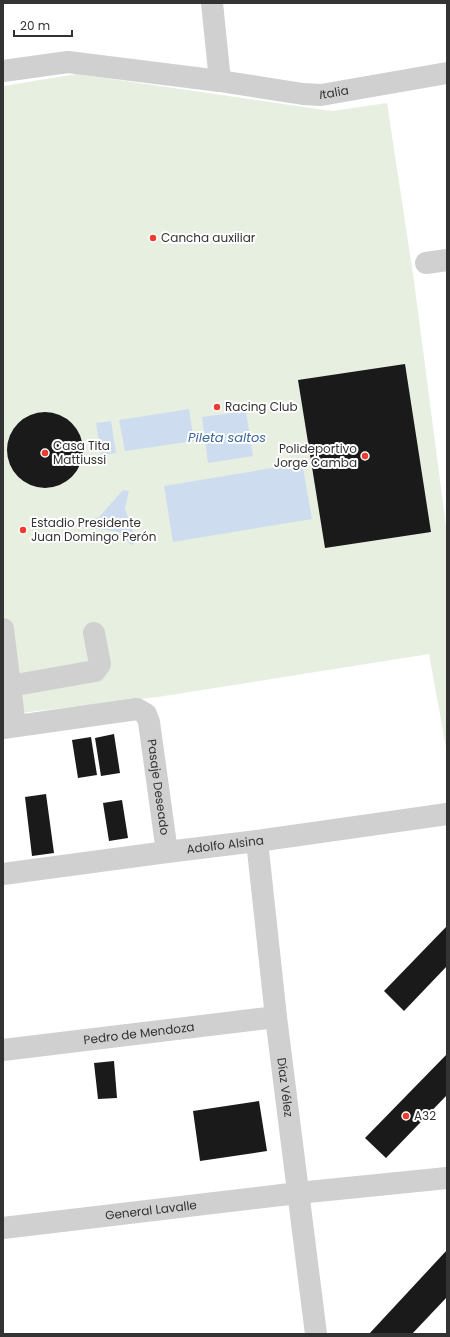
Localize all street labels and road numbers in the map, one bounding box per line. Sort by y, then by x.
street label: Italia [319,81,350,103]
street label: Pasaje Deseado [143,738,174,837]
street label: Adolfo Alsina [185,831,265,858]
street label: Pedro de Mendoza [83,1018,195,1048]
street label: Díaz Vélez [273,1057,298,1118]
street label: General Lavalle [104,1196,198,1224]

